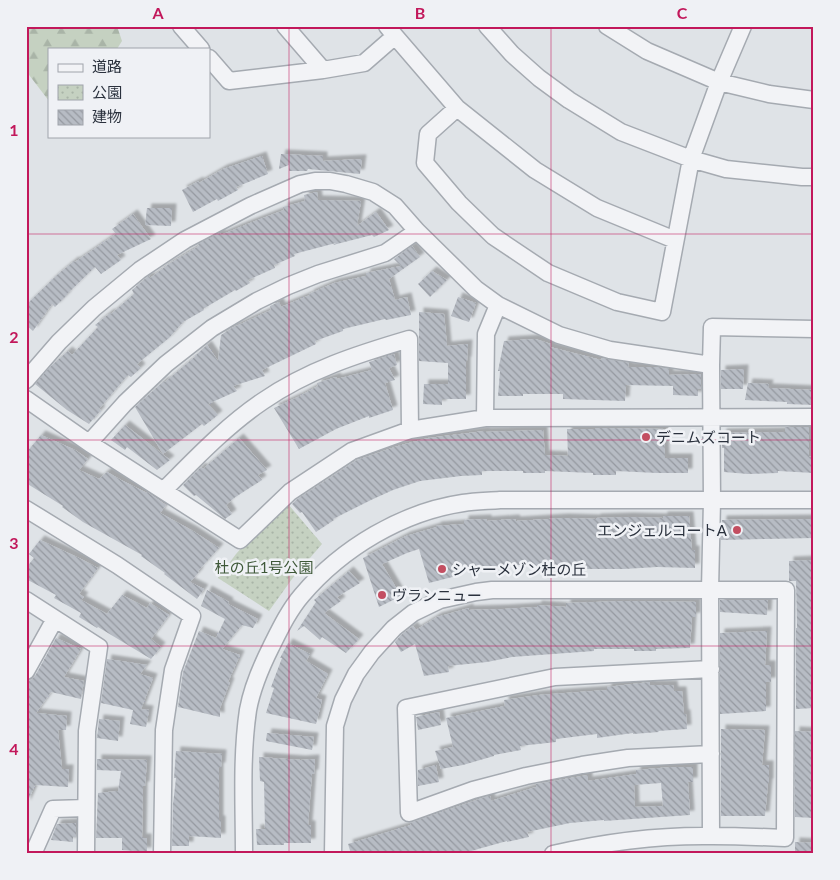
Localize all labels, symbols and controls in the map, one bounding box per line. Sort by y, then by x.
text: A [151,3,164,22]
text: B [415,3,425,22]
text: C [677,3,688,22]
legend [48,48,210,138]
text: 道路 [92,57,122,75]
text: 公園 [92,83,122,101]
text: 建物 [92,107,122,125]
text: 1 [9,120,19,139]
text: 2 [9,327,19,346]
place label: デニムズコート [656,428,761,446]
marker: デニムズコート [640,431,652,443]
place label: エンジェルコートA [597,521,728,539]
marker: エンジェルコートA [731,524,743,536]
text: 3 [9,533,19,552]
park label: 杜の丘1号公園 [215,558,313,576]
place label: シャーメゾン杜の丘 [452,560,586,578]
marker: シャーメゾン杜の丘 [436,563,448,575]
place label: ヴランニュー [392,586,482,604]
marker: ヴランニュー [376,589,388,601]
text: 4 [9,739,19,758]

